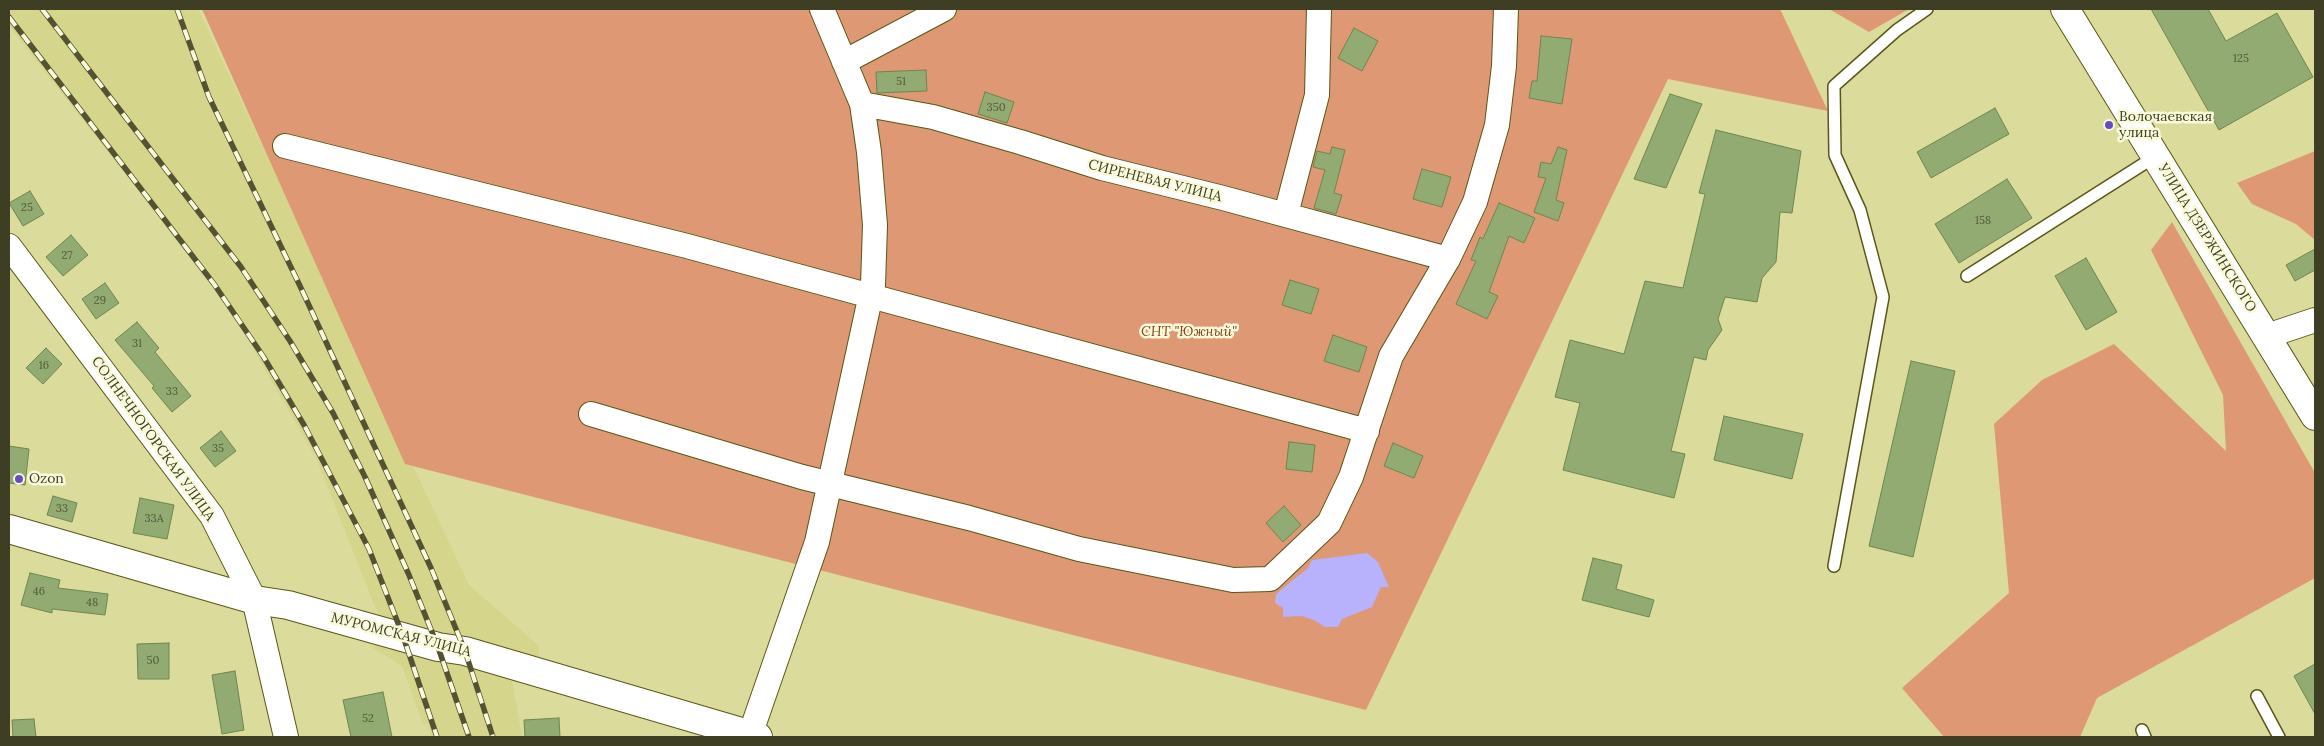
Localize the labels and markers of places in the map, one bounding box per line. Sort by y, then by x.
place label: Волочаевская улица [2119,109,2212,142]
marker: Волочаевская улица [2103,119,2115,131]
place label: Ozon [29,471,64,487]
marker: Ozon [13,473,25,485]

